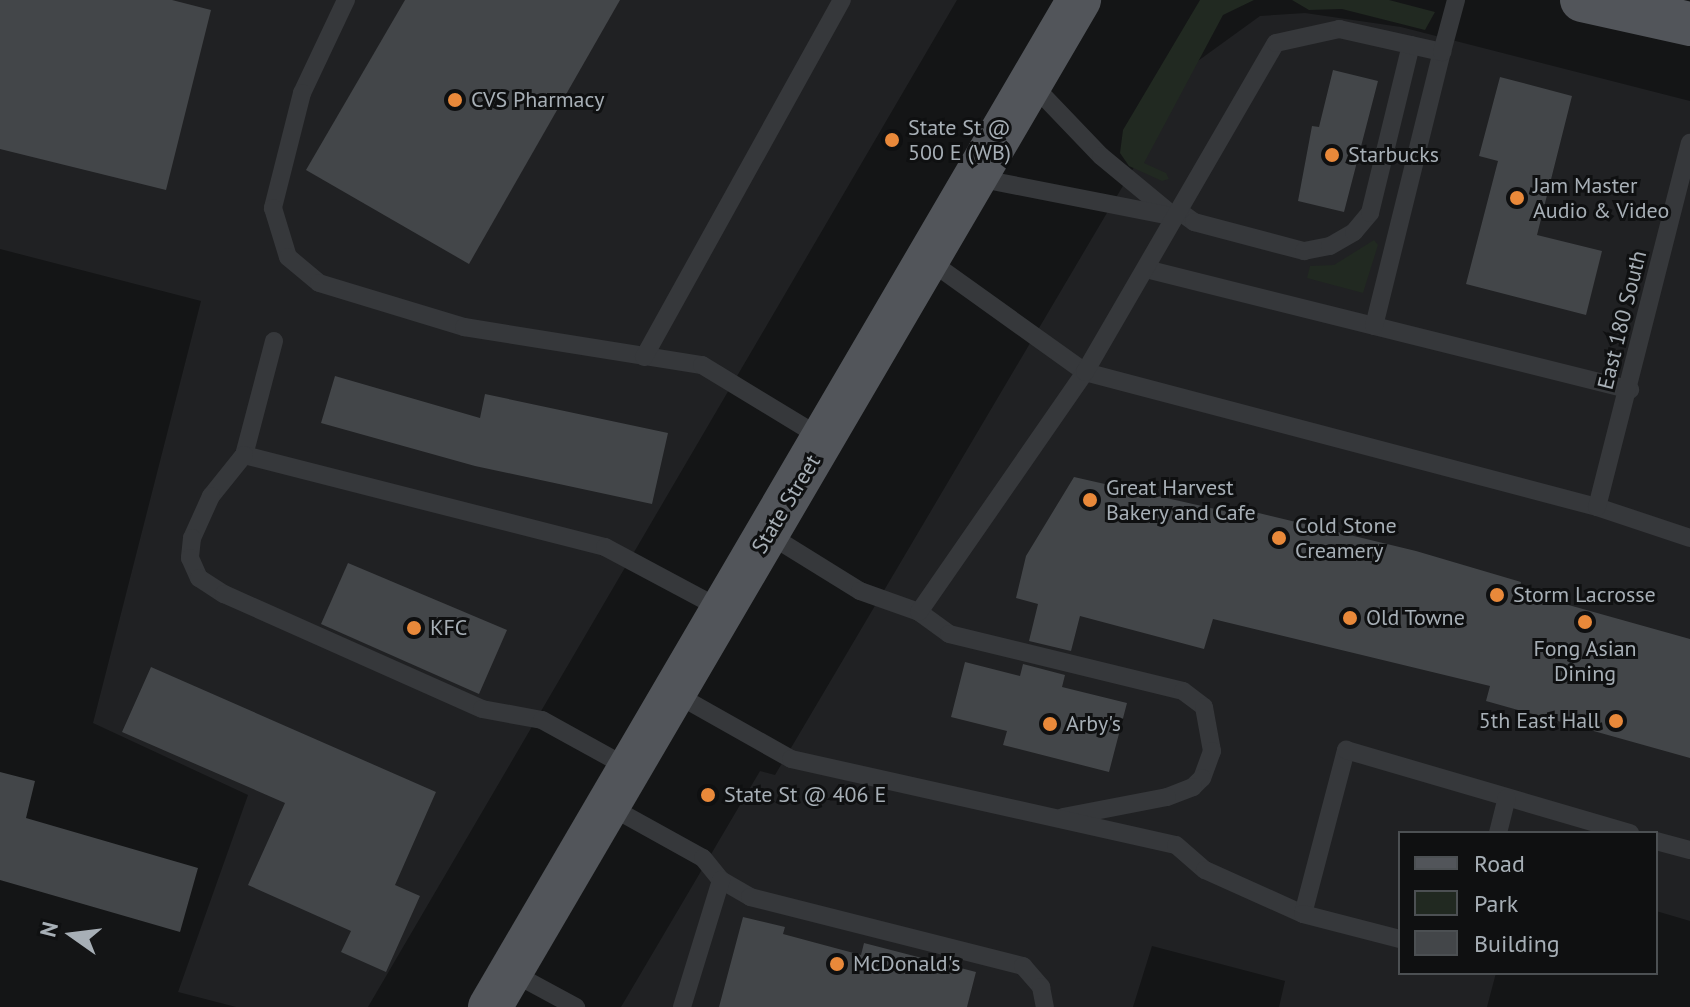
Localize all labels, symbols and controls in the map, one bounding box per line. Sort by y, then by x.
place label: CVS Pharmacy [471,87,604,113]
marker: CVS Pharmacy [446,91,464,109]
place label: State St @ 500 E (WB) [908,114,1011,166]
marker: State St @ 500 E (WB) [883,131,901,149]
place label: Starbucks [1348,142,1439,168]
marker: Starbucks [1323,146,1341,164]
place label: Jam Master Audio & Video [1533,172,1670,224]
marker: Jam Master Audio & Video [1508,189,1526,207]
street label: East 180 South [1592,248,1652,392]
street label: State Street [746,450,826,558]
place label: Great Harvest Bakery and Cafe [1106,474,1257,526]
marker: Great Harvest Bakery and Cafe [1081,491,1099,509]
place label: Cold Stone Creamery [1295,512,1397,564]
marker: Cold Stone Creamery [1270,529,1288,547]
place label: Storm Lacrosse [1513,582,1656,608]
marker: Storm Lacrosse [1488,586,1506,604]
place label: Old Towne [1366,605,1466,631]
marker: Old Towne [1341,609,1359,627]
marker: Fong Asian Dining [1576,613,1594,631]
place label: KFC [430,615,467,641]
marker: KFC [405,619,423,637]
place label: Fong Asian Dining [1533,635,1637,686]
place label: 5th East Hall [1479,708,1600,734]
place label: Arby's [1066,711,1121,737]
marker: 5th East Hall [1607,712,1625,730]
marker: Arby's [1041,715,1059,733]
place label: State St @ 406 E [724,782,886,808]
marker: State St @ 406 E [699,786,717,804]
legend [1398,831,1658,975]
text: Road [1474,848,1525,879]
text: Park [1474,888,1518,919]
north arrow [32,895,112,975]
text: N [33,919,64,940]
text: Building [1474,928,1560,959]
place label: McDonald's [853,951,960,977]
marker: McDonald's [828,955,846,973]

